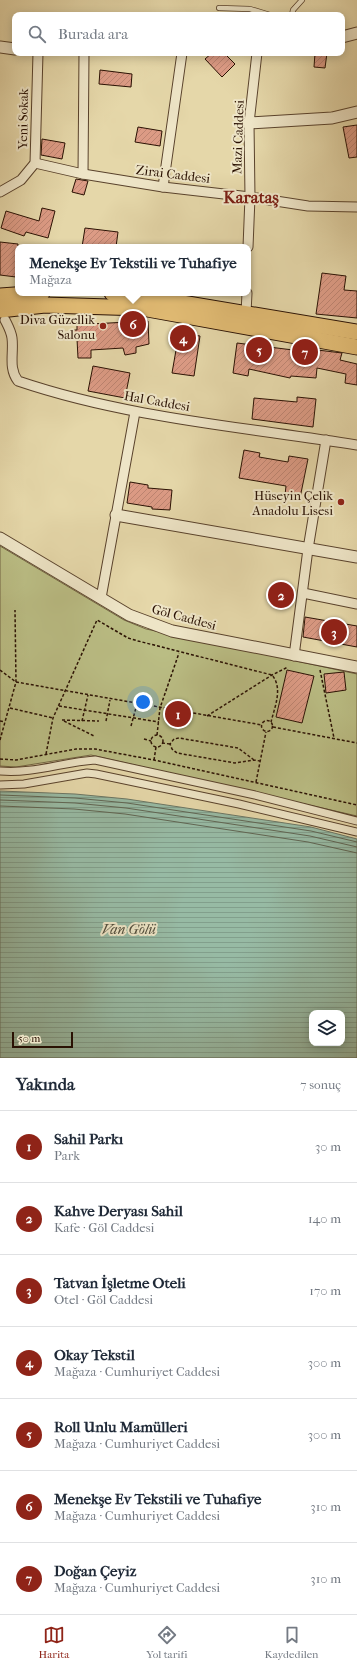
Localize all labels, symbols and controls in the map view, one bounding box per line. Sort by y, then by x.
search box [12,12,345,56]
icon: search [26,23,48,45]
text: Burada ara [58,25,128,43]
street label: Yeni Sokak [15,88,31,151]
street label: Mazi Caddesi [229,99,247,174]
street label: Zirai Caddesi [135,162,211,186]
district label: Karataş [223,187,280,208]
popup [15,244,251,296]
text: Menekşe Ev Tekstili ve Tuhafiye [29,254,237,272]
text: Mağaza [29,272,72,287]
pin: 6 [120,309,146,339]
place label: Diva Güzellik Salonu [20,312,96,342]
marker: Diva Güzellik Salonu [98,321,108,331]
pin: 4 [170,323,196,353]
pin: 5 [246,335,272,365]
pin: 7 [292,337,318,367]
street label: Hal Caddesi [123,388,191,414]
place label: Hüseyin Çelik Anadolu Lisesi [251,488,333,518]
marker: Hüseyin Çelik Anadolu Lisesi [336,497,346,507]
pin: 2 [268,580,294,610]
street label: Göl Caddesi [150,601,218,633]
pin: 3 [321,617,347,647]
your location [133,692,153,712]
pin: 1 [165,699,191,729]
water label: Van Gölü [102,921,156,938]
map controls [309,1010,345,1046]
button: layers [309,1010,345,1046]
scale bar [12,1030,73,1049]
text: 50 m [18,1032,40,1045]
text: Yakında [16,1074,75,1094]
text: 7 sonuç [300,1077,341,1092]
text: Sahil Parkı [54,1130,123,1148]
text: 1 [27,1139,31,1154]
text: 30 m [315,1139,341,1154]
text: Park [54,1148,80,1163]
text: Kahve Deryası Sahil [54,1202,183,1220]
text: 2 [26,1211,32,1226]
text: 140 m [308,1211,341,1226]
text: Kafe · Göl Caddesi [54,1220,154,1235]
text: Tatvan İşletme Oteli [54,1274,186,1292]
text: 3 [26,1283,32,1298]
text: 170 m [309,1283,341,1298]
text: Otel · Göl Caddesi [54,1292,153,1307]
text: Okay Tekstil [54,1346,135,1364]
text: 4 [25,1355,33,1370]
text: 300 m [308,1355,341,1370]
text: Mağaza · Cumhuriyet Caddesi [54,1364,220,1379]
text: Roll Unlu Mamülleri [54,1418,188,1436]
text: 5 [26,1427,32,1442]
text: 300 m [308,1427,341,1442]
text: Mağaza · Cumhuriyet Caddesi [54,1436,220,1451]
text: Menekşe Ev Tekstili ve Tuhafiye [54,1490,261,1508]
text: 6 [25,1499,33,1514]
text: 310 m [310,1499,341,1514]
text: Mağaza · Cumhuriyet Caddesi [54,1508,220,1523]
text: Doğan Çeyiz [54,1562,136,1580]
text: 7 [26,1571,32,1586]
text: 310 m [310,1571,341,1586]
text: Mağaza · Cumhuriyet Caddesi [54,1580,220,1595]
tab: Harita [39,1624,69,1661]
tab: Yol tarifi [146,1624,187,1661]
tab: Kaydedilen [265,1624,318,1661]

